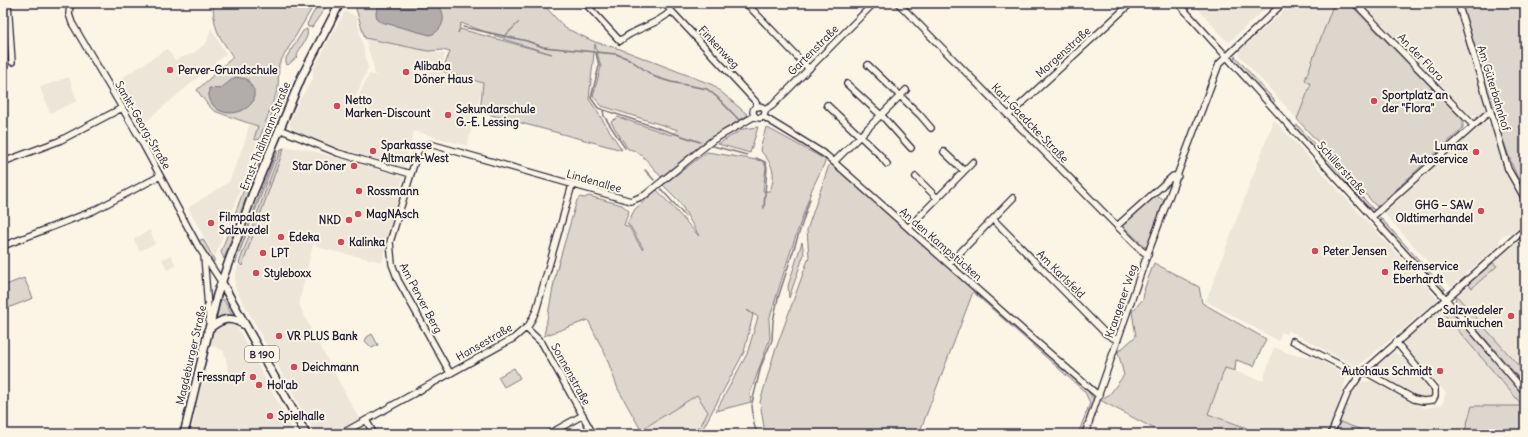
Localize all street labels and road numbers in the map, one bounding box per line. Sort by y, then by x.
street label: Gartenstraße [785,22,841,78]
street label: Finkenweg [696,23,742,71]
street label: Morgenstraße [1033,24,1093,80]
street label: An der Flora [1395,30,1447,84]
street label: Am Güterbahnhof [1474,43,1514,133]
street label: Sankt-Georg-Straße [112,78,174,172]
street label: Ernst-Thälmann-Straße [237,80,293,192]
street label: Karl-Gaedcke-Straße [989,80,1072,166]
street label: Schillerstraße [1314,138,1370,198]
street label: Lindenallee [565,166,623,196]
street label: An den Kampstücken [897,204,985,284]
street label: Am Karlsfeld [1034,247,1088,301]
street label: Am Perver Berg [397,260,445,336]
street label: Krangener Weg [1102,262,1140,340]
street label: Magdeburger Straße [173,304,209,406]
street label: Hansestraße [453,320,515,364]
street label: Sonnenstraße [548,341,594,407]
road number: B 190 [245,346,279,362]

